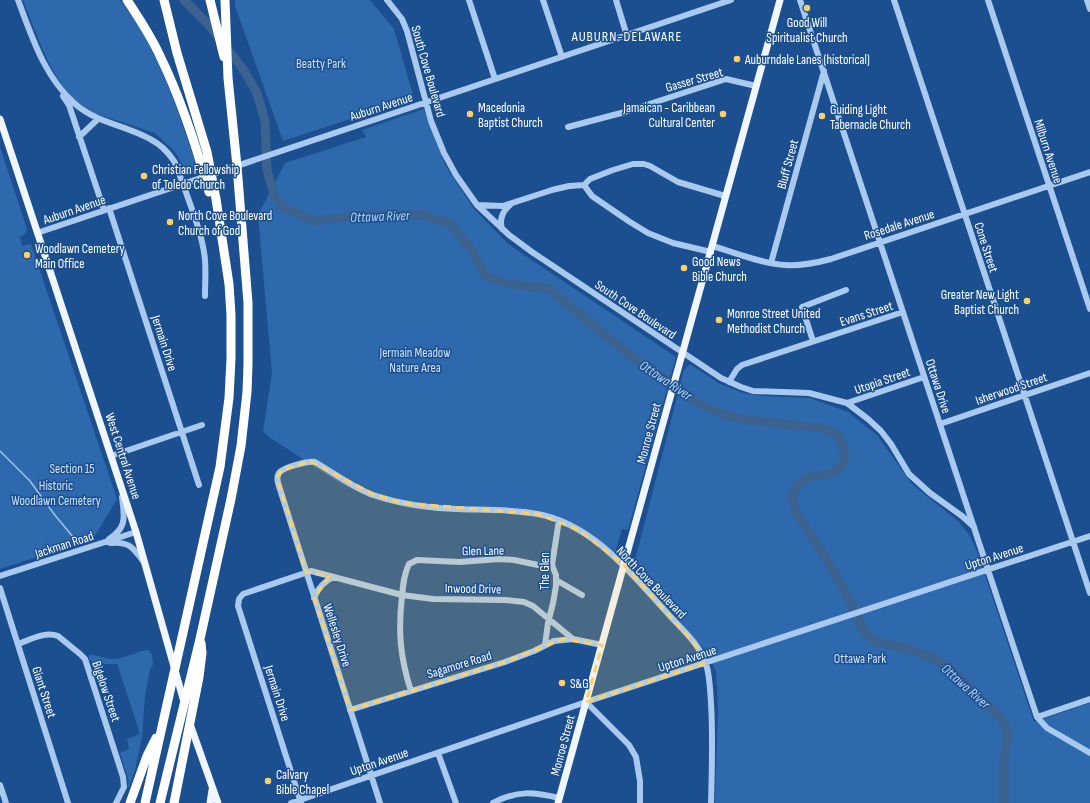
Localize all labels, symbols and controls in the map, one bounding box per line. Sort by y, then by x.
marker: Good Will Spiritualist Church [802,3,812,13]
place label: Good Will Spiritualist Church [766,15,848,46]
street label: South Cove Boulevard [407,24,449,119]
district label: AUBURN-DELAWARE [571,28,682,45]
place label: Auburndale Lanes (historical) [744,52,870,68]
marker: Auburndale Lanes (historical) [732,54,742,64]
park label: Beatty Park [296,56,346,72]
street label: Gasser Street [664,64,725,96]
street label: Auburn Avenue [347,89,415,125]
place label: Macedonia Baptist Church [478,100,543,131]
place label: Jamaican - Caribbean Cultural Center [622,100,715,131]
place label: Guiding Light Tabernacle Church [830,102,911,133]
marker: Macedonia Baptist Church [465,109,475,119]
marker: Jamaican - Caribbean Cultural Center [718,109,728,119]
marker: Guiding Light Tabernacle Church [817,111,827,121]
street label: Milburn Avenue [1030,117,1066,185]
street label: Bluff Street [774,138,802,191]
place label: Christian Fellowship of Toledo Church [152,162,239,193]
marker: Christian Fellowship of Toledo Church [139,171,149,181]
street label: Auburn Avenue [40,192,108,228]
street label: Rosedale Avenue [862,206,937,244]
water label: Ottawa River [350,207,411,226]
place label: North Cove Boulevard Church of God [178,208,272,239]
marker: North Cove Boulevard Church of God [165,217,175,227]
street label: Cone Street [970,220,1002,274]
place label: Woodlawn Cemetery Main Office [35,241,125,272]
marker: Woodlawn Cemetery Main Office [22,250,32,260]
place label: Good News Bible Church [692,254,747,285]
marker: Good News Bible Church [679,263,689,273]
street label: South Cove Boulevard [592,277,679,343]
place label: Greater New Light Baptist Church [941,287,1019,318]
marker: Greater New Light Baptist Church [1022,296,1032,306]
street label: Evans Street [838,298,895,330]
place label: Monroe Street United Methodist Church [727,306,820,337]
street label: Jermain Drive [147,312,181,373]
marker: Monroe Street United Methodist Church [714,315,724,325]
park label: Jermain Meadow Nature Area [378,345,451,376]
water label: Ottawa River [636,357,696,405]
street label: Ottawa Drive [922,357,954,415]
street label: Utopia Street [852,364,912,398]
street label: Isherwood Street [973,369,1049,409]
street label: Monroe Street [633,401,665,465]
street label: West Central Avenue [102,411,145,502]
park label: Section 15 [49,461,95,477]
park label: Historic Woodlawn Cemetery [11,478,101,509]
street label: Jackman Road [32,528,96,562]
street label: Upton Avenue [963,540,1026,574]
street label: Glen Lane [462,543,504,559]
street label: North Cove Boulevard [613,543,690,622]
street label: The Glen [537,552,553,590]
street label: Inwood Drive [445,581,501,597]
street label: Wellesley Drive [319,602,355,669]
street label: Upton Avenue [656,642,719,676]
street label: Sagamore Road [425,648,494,682]
park label: Ottawa Park [834,651,886,667]
street label: Bigelow Street [88,659,124,724]
water label: Ottawa River [938,660,994,713]
street label: Jermain Drive [260,662,294,723]
street label: Giant Street [28,665,60,720]
place label: S&G [570,676,589,692]
marker: S&G [557,678,567,688]
street label: Monroe Street [547,713,579,777]
street label: Upton Avenue [348,745,411,779]
place label: Calvary Bible Chapel [276,767,329,798]
marker: Calvary Bible Chapel [263,776,273,786]

